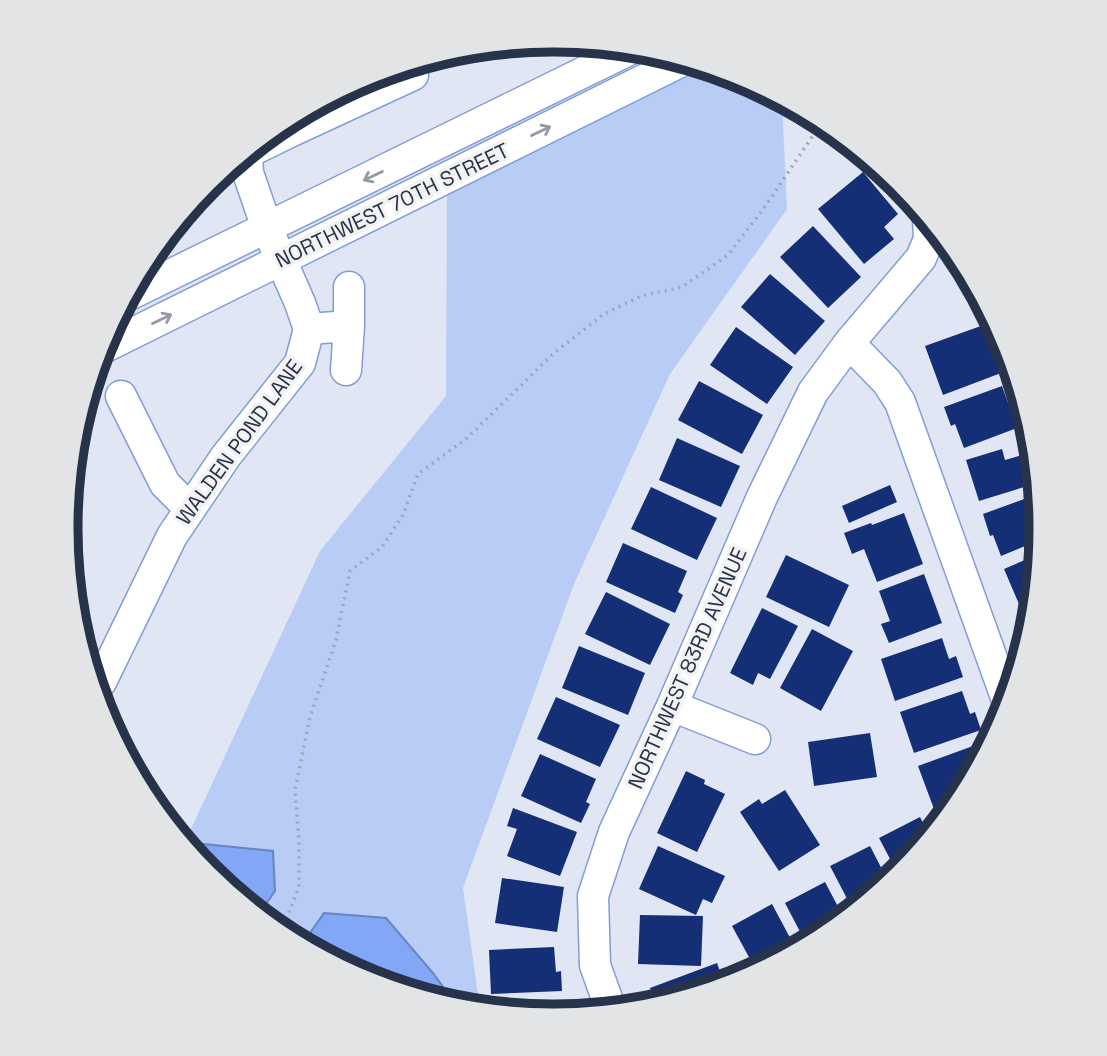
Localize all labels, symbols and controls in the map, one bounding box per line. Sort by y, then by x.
one-way arrow [530,124,551,138]
street label: NORTHWEST 70TH STREET [270,136,514,274]
one-way arrow [363,170,384,184]
one-way arrow [151,312,172,326]
street label: WALDEN POND LANE [170,354,308,530]
street label: NORTHWEST 83RD AVENUE [621,543,753,793]

